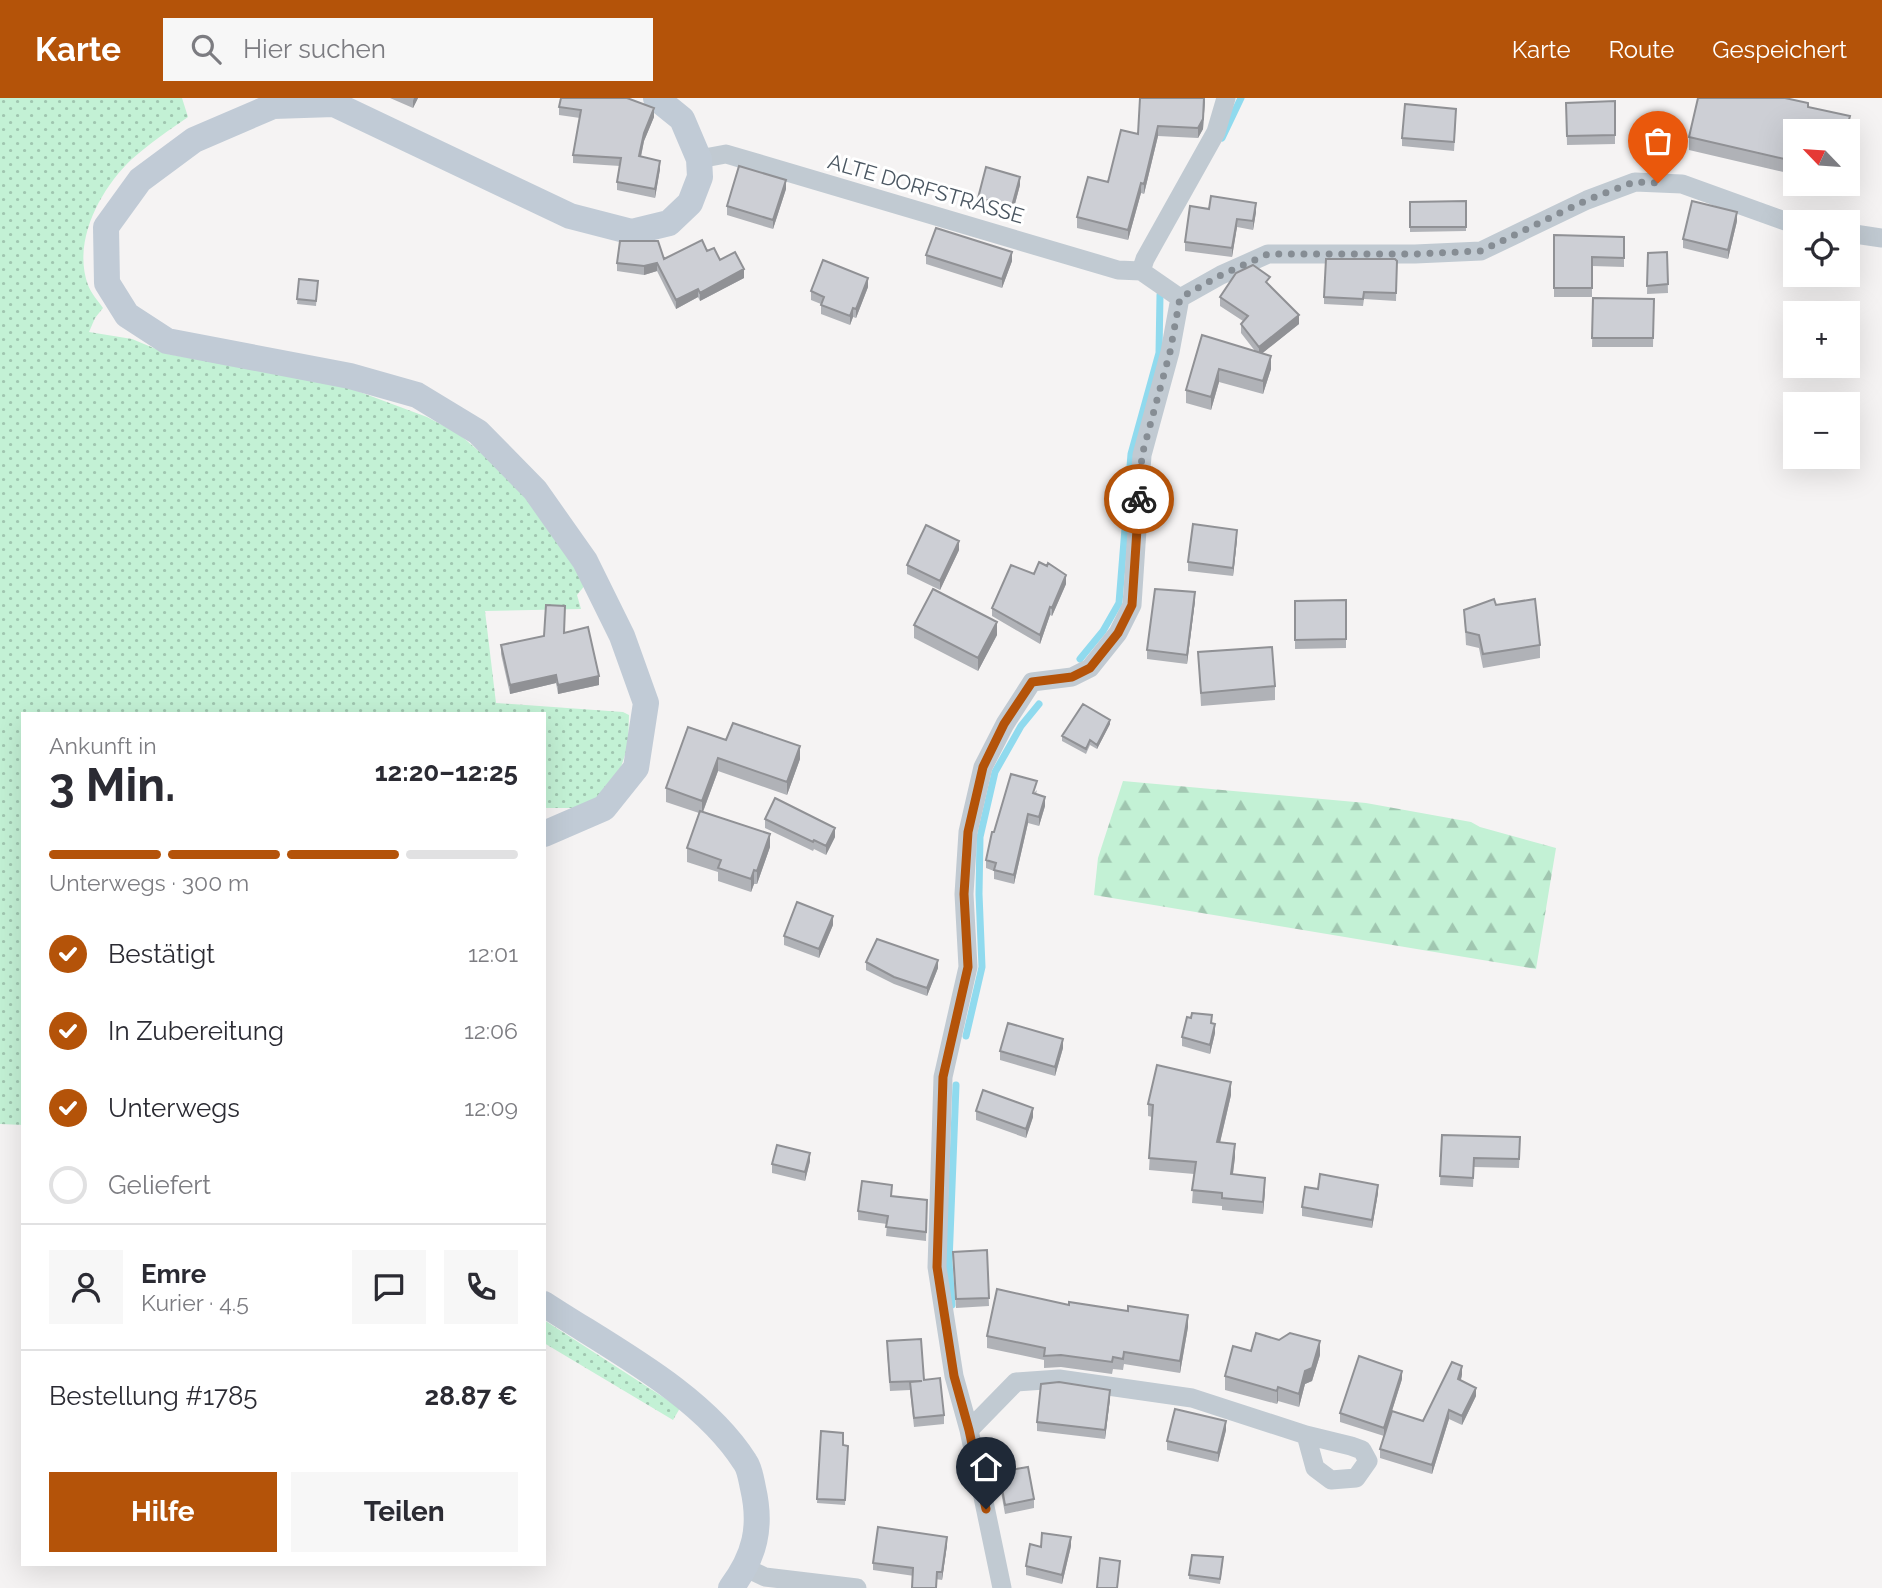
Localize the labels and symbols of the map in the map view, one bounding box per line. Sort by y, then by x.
pin [1628,111,1688,183]
north arrow [1783,119,1860,196]
street label: ALTE DORFSTRASSE [825,149,1027,229]
courier [1104,464,1174,534]
pin [956,1437,1016,1509]

